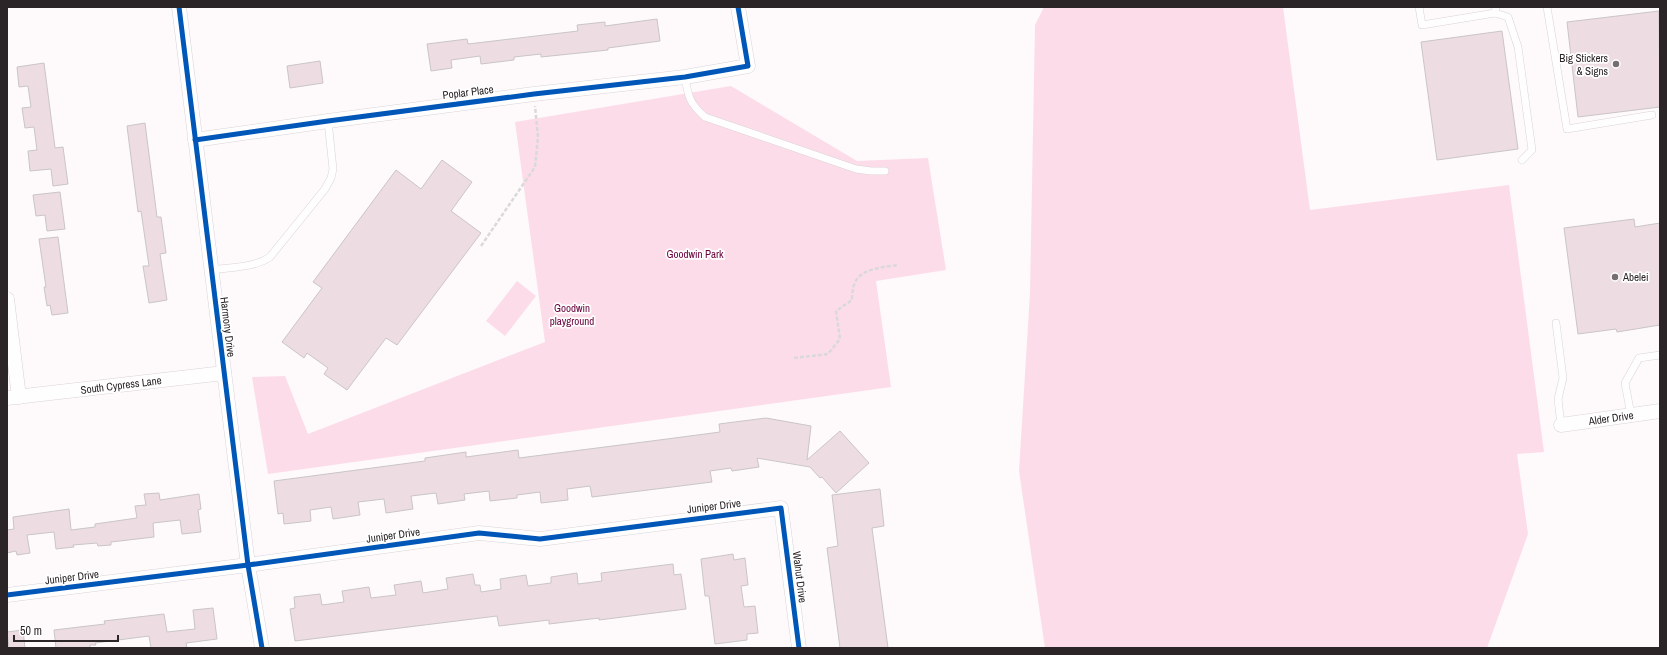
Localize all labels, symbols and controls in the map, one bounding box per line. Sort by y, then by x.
place label: Big Stickers & Signs [1559,51,1608,78]
marker: Big Stickers & Signs [1611,59,1621,69]
street label: Poplar Place [442,82,494,102]
park label: Goodwin Park [666,247,724,261]
place label: Abelei [1622,270,1649,284]
marker: Abelei [1610,272,1620,282]
street label: Harmony Drive [217,296,239,358]
park label: Goodwin playground [550,301,594,328]
street label: South Cypress Lane [80,373,162,397]
street label: Alder Drive [1587,408,1634,428]
street label: Juniper Drive [686,496,742,516]
street label: Juniper Drive [365,524,421,546]
street label: Walnut Drive [790,550,810,604]
street label: Juniper Drive [44,567,100,587]
scale bar [14,617,118,643]
text: 50 m [20,623,42,639]

